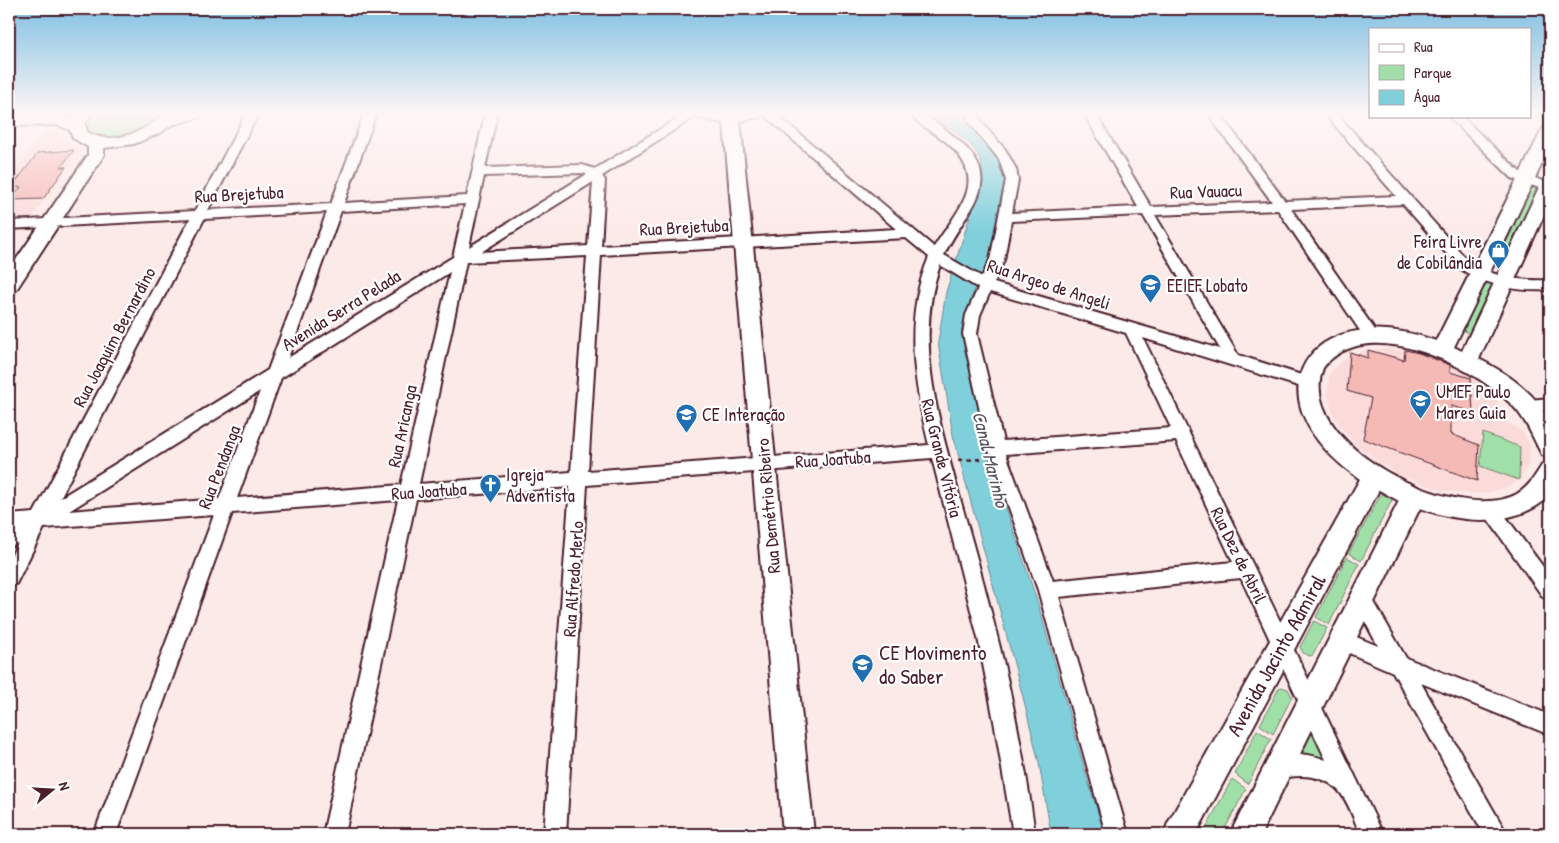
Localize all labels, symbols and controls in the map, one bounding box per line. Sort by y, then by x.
legend [1369,28,1532,118]
text: Rua [1414,36,1433,57]
text: Parque [1414,62,1452,83]
text: Água [1414,86,1440,107]
street label: Rua Vauacu [1169,177,1243,205]
street label: Rua Brejetuba [194,179,284,209]
street label: Rua Brejetuba [639,212,729,242]
place label: Feira Livre de Cobilândia [1397,229,1482,275]
shop icon: Feira Livre de Cobilândia [1486,239,1510,270]
street label: Rua Argeo de Angeli [984,252,1114,316]
street label: Rua Joaquim Bernardino [67,263,161,411]
street label: Avenida Serra Pelada [277,263,405,357]
school or university icon: EEIEF Lobato [1139,273,1163,304]
place label: EEIEF Lobato [1167,273,1248,298]
place label: UMEF Paulo Mares Guia [1436,379,1510,425]
street label: Rua Aricanga [381,383,423,469]
school or university icon: UMEF Paulo Mares Guia [1408,389,1432,420]
street label: Rua Grande Vitória [915,396,969,520]
school or university icon: CE Interação [674,402,698,433]
place label: CE Interação [702,402,785,427]
water label: Canal Marinho [967,408,1016,511]
street label: Rua Pendanga [192,422,246,512]
street label: Rua Demétrio Ribeiro [750,438,786,574]
street label: Rua Joatuba [795,444,871,474]
place label: Igreja Adventista [506,462,575,508]
church icon: Igreja Adventista [478,472,502,503]
street label: Rua Joatuba [391,476,467,506]
street label: Rua Dez de Abril [1205,503,1273,608]
street label: Rua Alfredo Merlo [556,520,590,638]
street label: Avenida Jacinto Admiral [1220,569,1333,741]
place label: CE Movimento do Saber [879,638,987,691]
school or university icon: CE Movimento do Saber [851,652,875,683]
north arrow [28,766,78,816]
text: N [55,779,75,793]

